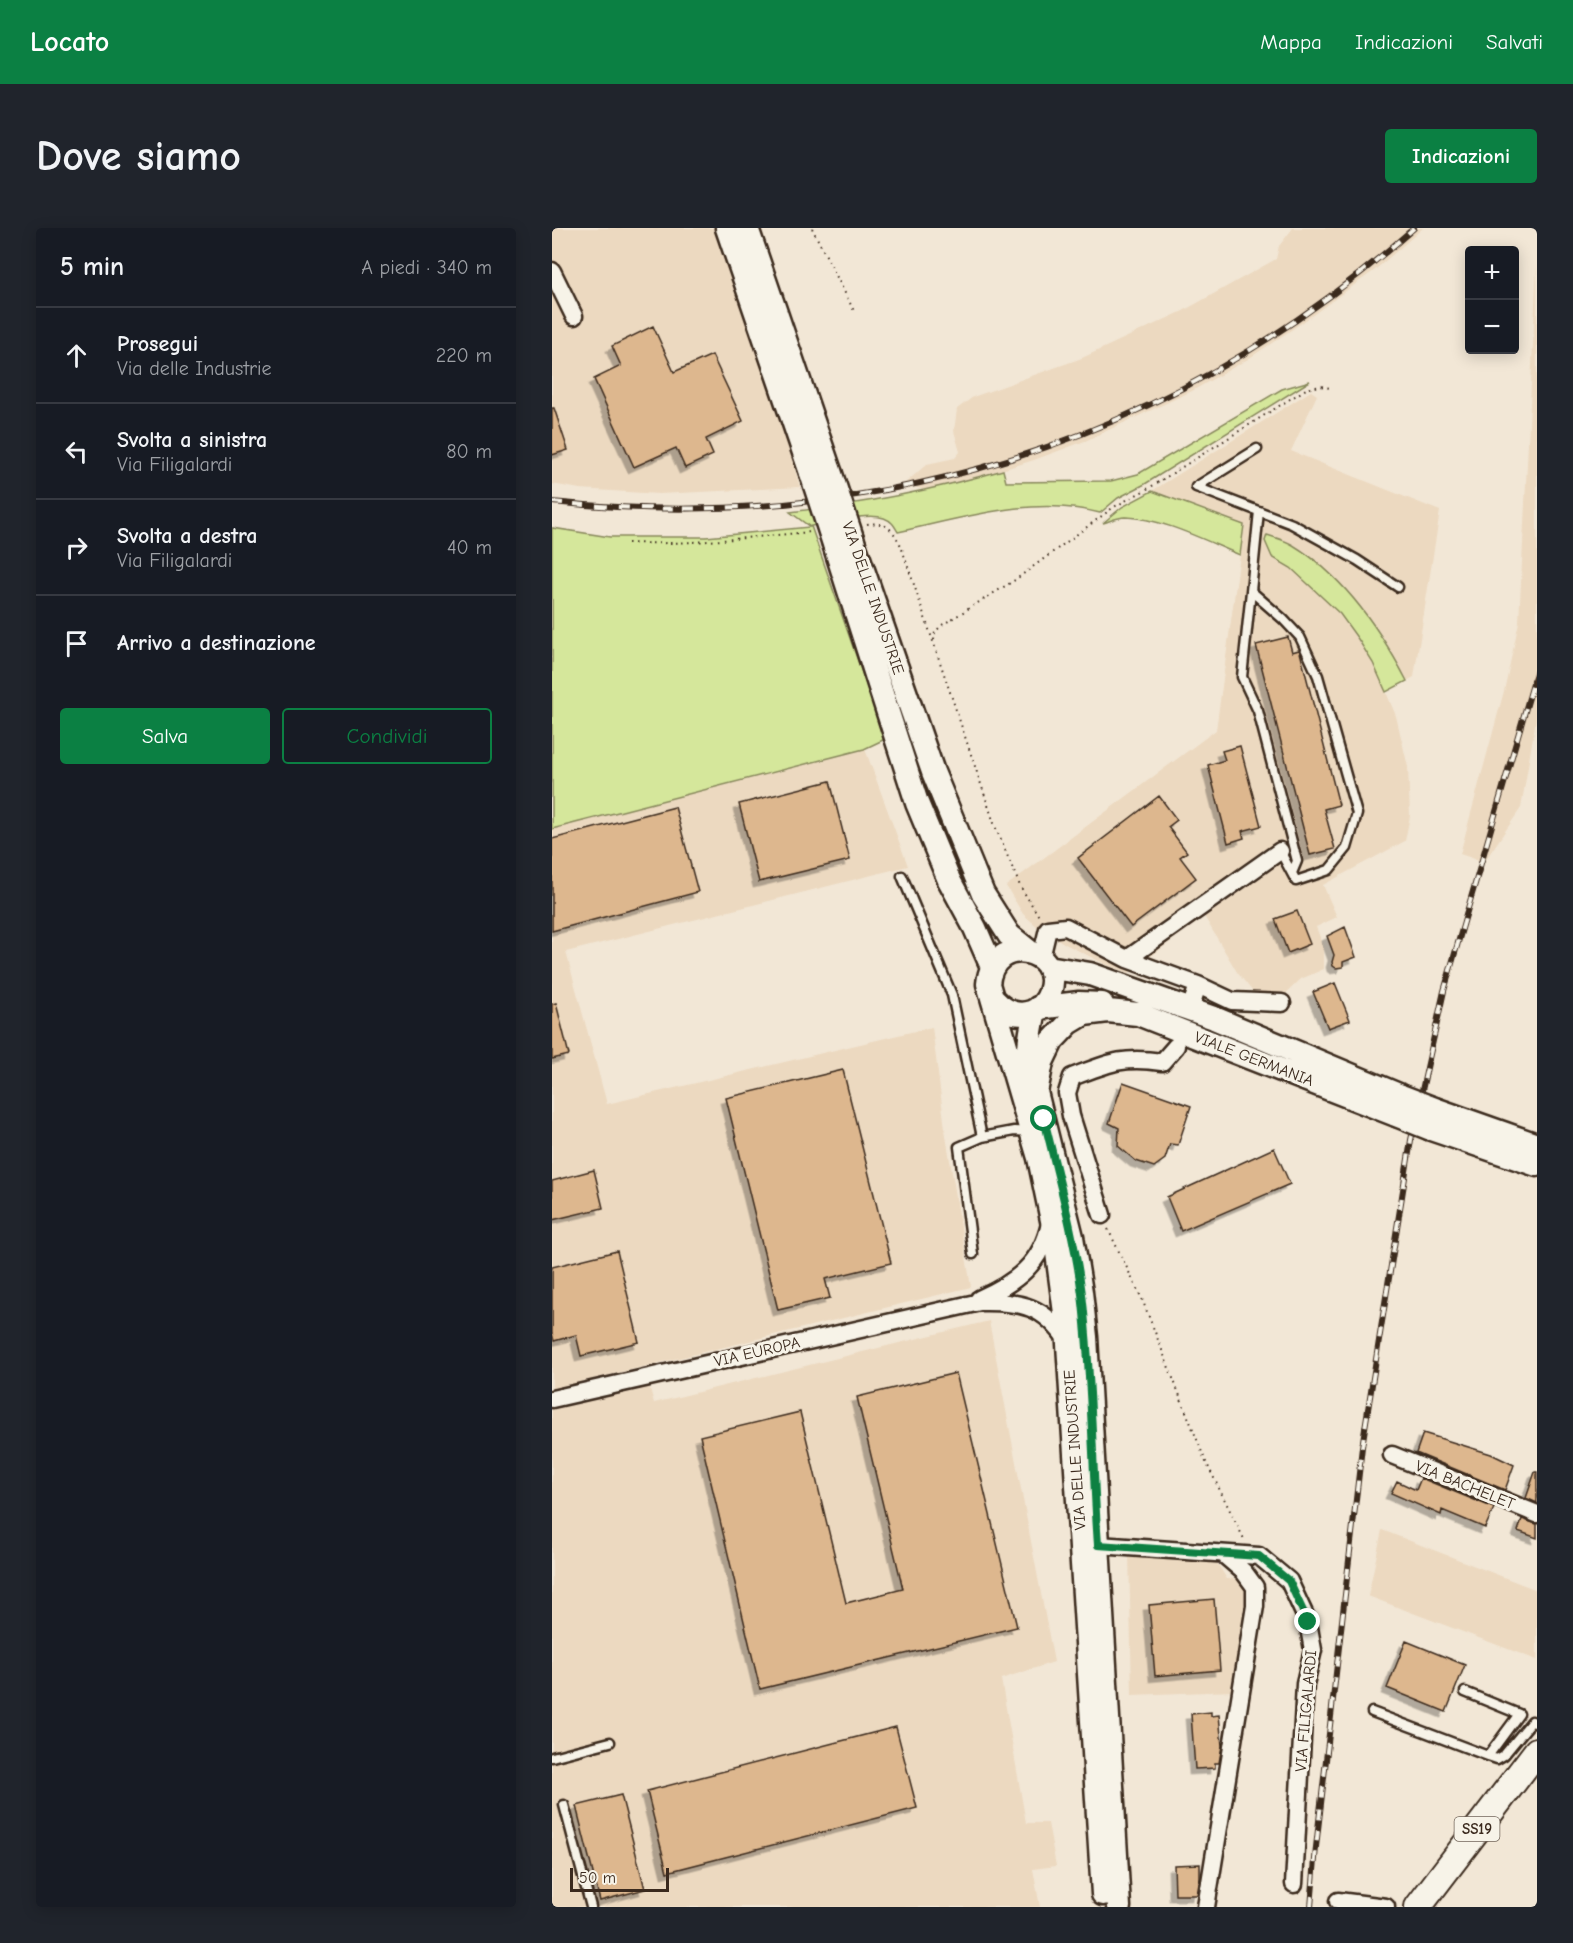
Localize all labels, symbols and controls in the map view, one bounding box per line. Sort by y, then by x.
text: Locato [30,26,109,58]
text: Mappa [1260,30,1322,54]
text: Indicazioni [1355,30,1453,54]
text: Salvati [1486,30,1543,54]
button: Indicazioni [1385,129,1537,183]
text: Dove siamo [36,132,241,181]
map controls [1465,246,1519,354]
button: + [1465,246,1519,300]
text: 5 min [60,252,124,282]
text: A piedi · 340 m [361,256,492,279]
button: − [1465,300,1519,354]
text: Prosegui [117,331,198,357]
icon: ahead [60,339,93,372]
text: 220 m [436,344,492,367]
text: Via delle Industrie [117,357,272,380]
text: Svolta a sinistra [117,427,267,453]
icon: left [60,435,93,468]
text: 80 m [446,440,492,463]
text: Via Filigalardi [117,453,232,476]
street label: VIA DELLE INDUSTRIE [838,519,908,677]
text: Svolta a destra [117,523,258,549]
icon: right [60,531,93,564]
text: 40 m [447,536,492,559]
text: Via Filigalardi [117,549,232,572]
icon: arrive [60,627,93,660]
text: Arrivo a destinazione [117,630,316,656]
button: Salva [60,708,270,764]
button: Condividi [282,708,492,764]
street label: VIALE GERMANIA [1192,1028,1316,1090]
route start [1030,1105,1056,1131]
street label: VIA EUROPA [712,1333,802,1371]
street label: VIA DELLE INDUSTRIE [1060,1369,1090,1531]
street label: VIA BACHELET [1413,1457,1518,1513]
route end [1294,1608,1320,1634]
street label: VIA FILIGALARDI [1292,1649,1320,1773]
road number: SS19 [1454,1817,1500,1841]
scale bar [570,1865,669,1892]
text: 50 m [579,1869,616,1887]

